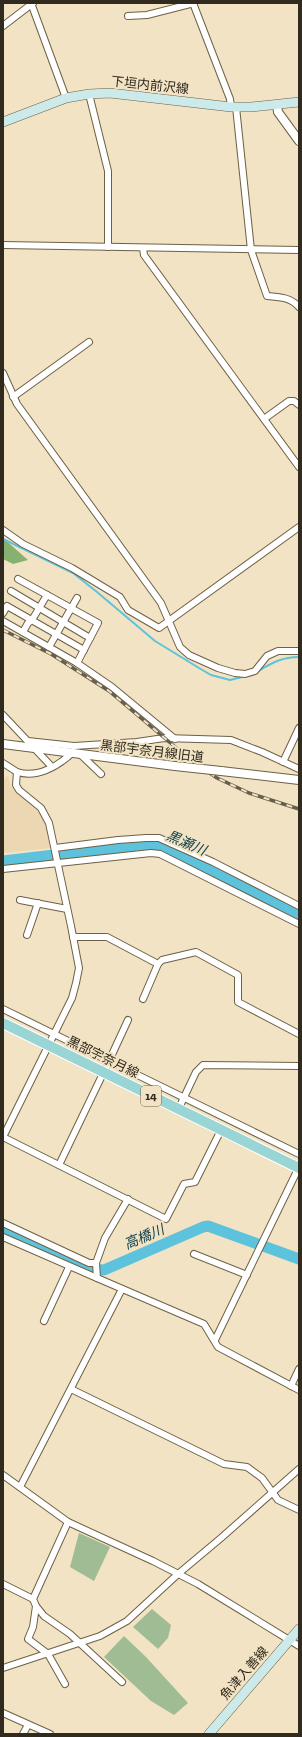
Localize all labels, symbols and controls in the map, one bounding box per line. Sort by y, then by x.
street label: 下垣内前沢線 [110,73,190,97]
street label: 黒部宇奈月線旧道 [99,737,205,765]
water label: 黒瀬川 [163,827,210,860]
street label: 黒部宇奈月線 [65,1033,141,1081]
road number: 14 [141,1086,161,1106]
water label: 高橋川 [121,1220,168,1253]
street label: 魚津入善線 [217,1644,271,1702]

